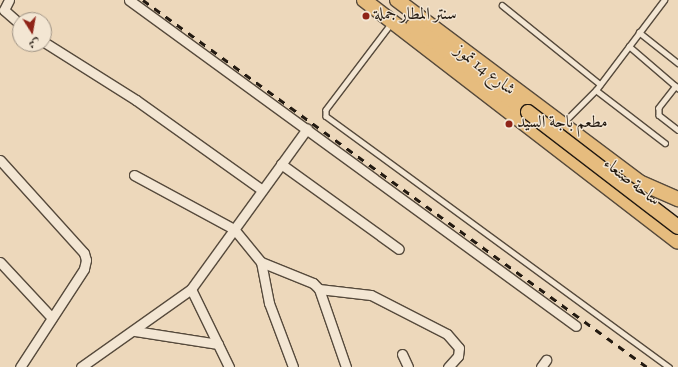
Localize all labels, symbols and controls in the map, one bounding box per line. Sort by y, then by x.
place label: سنتر المطار جملة [374,6,457,26]
marker: سنتر المطار جملة [361,11,371,21]
north arrow [12,12,52,52]
text: ش [27,34,41,52]
street label: شارع 14 تموز [450,41,518,101]
place label: مطعم باجة السيد [517,114,608,134]
marker: مطعم باجة السيد [504,119,514,129]
street label: ساحة صنعاء [599,154,663,212]

